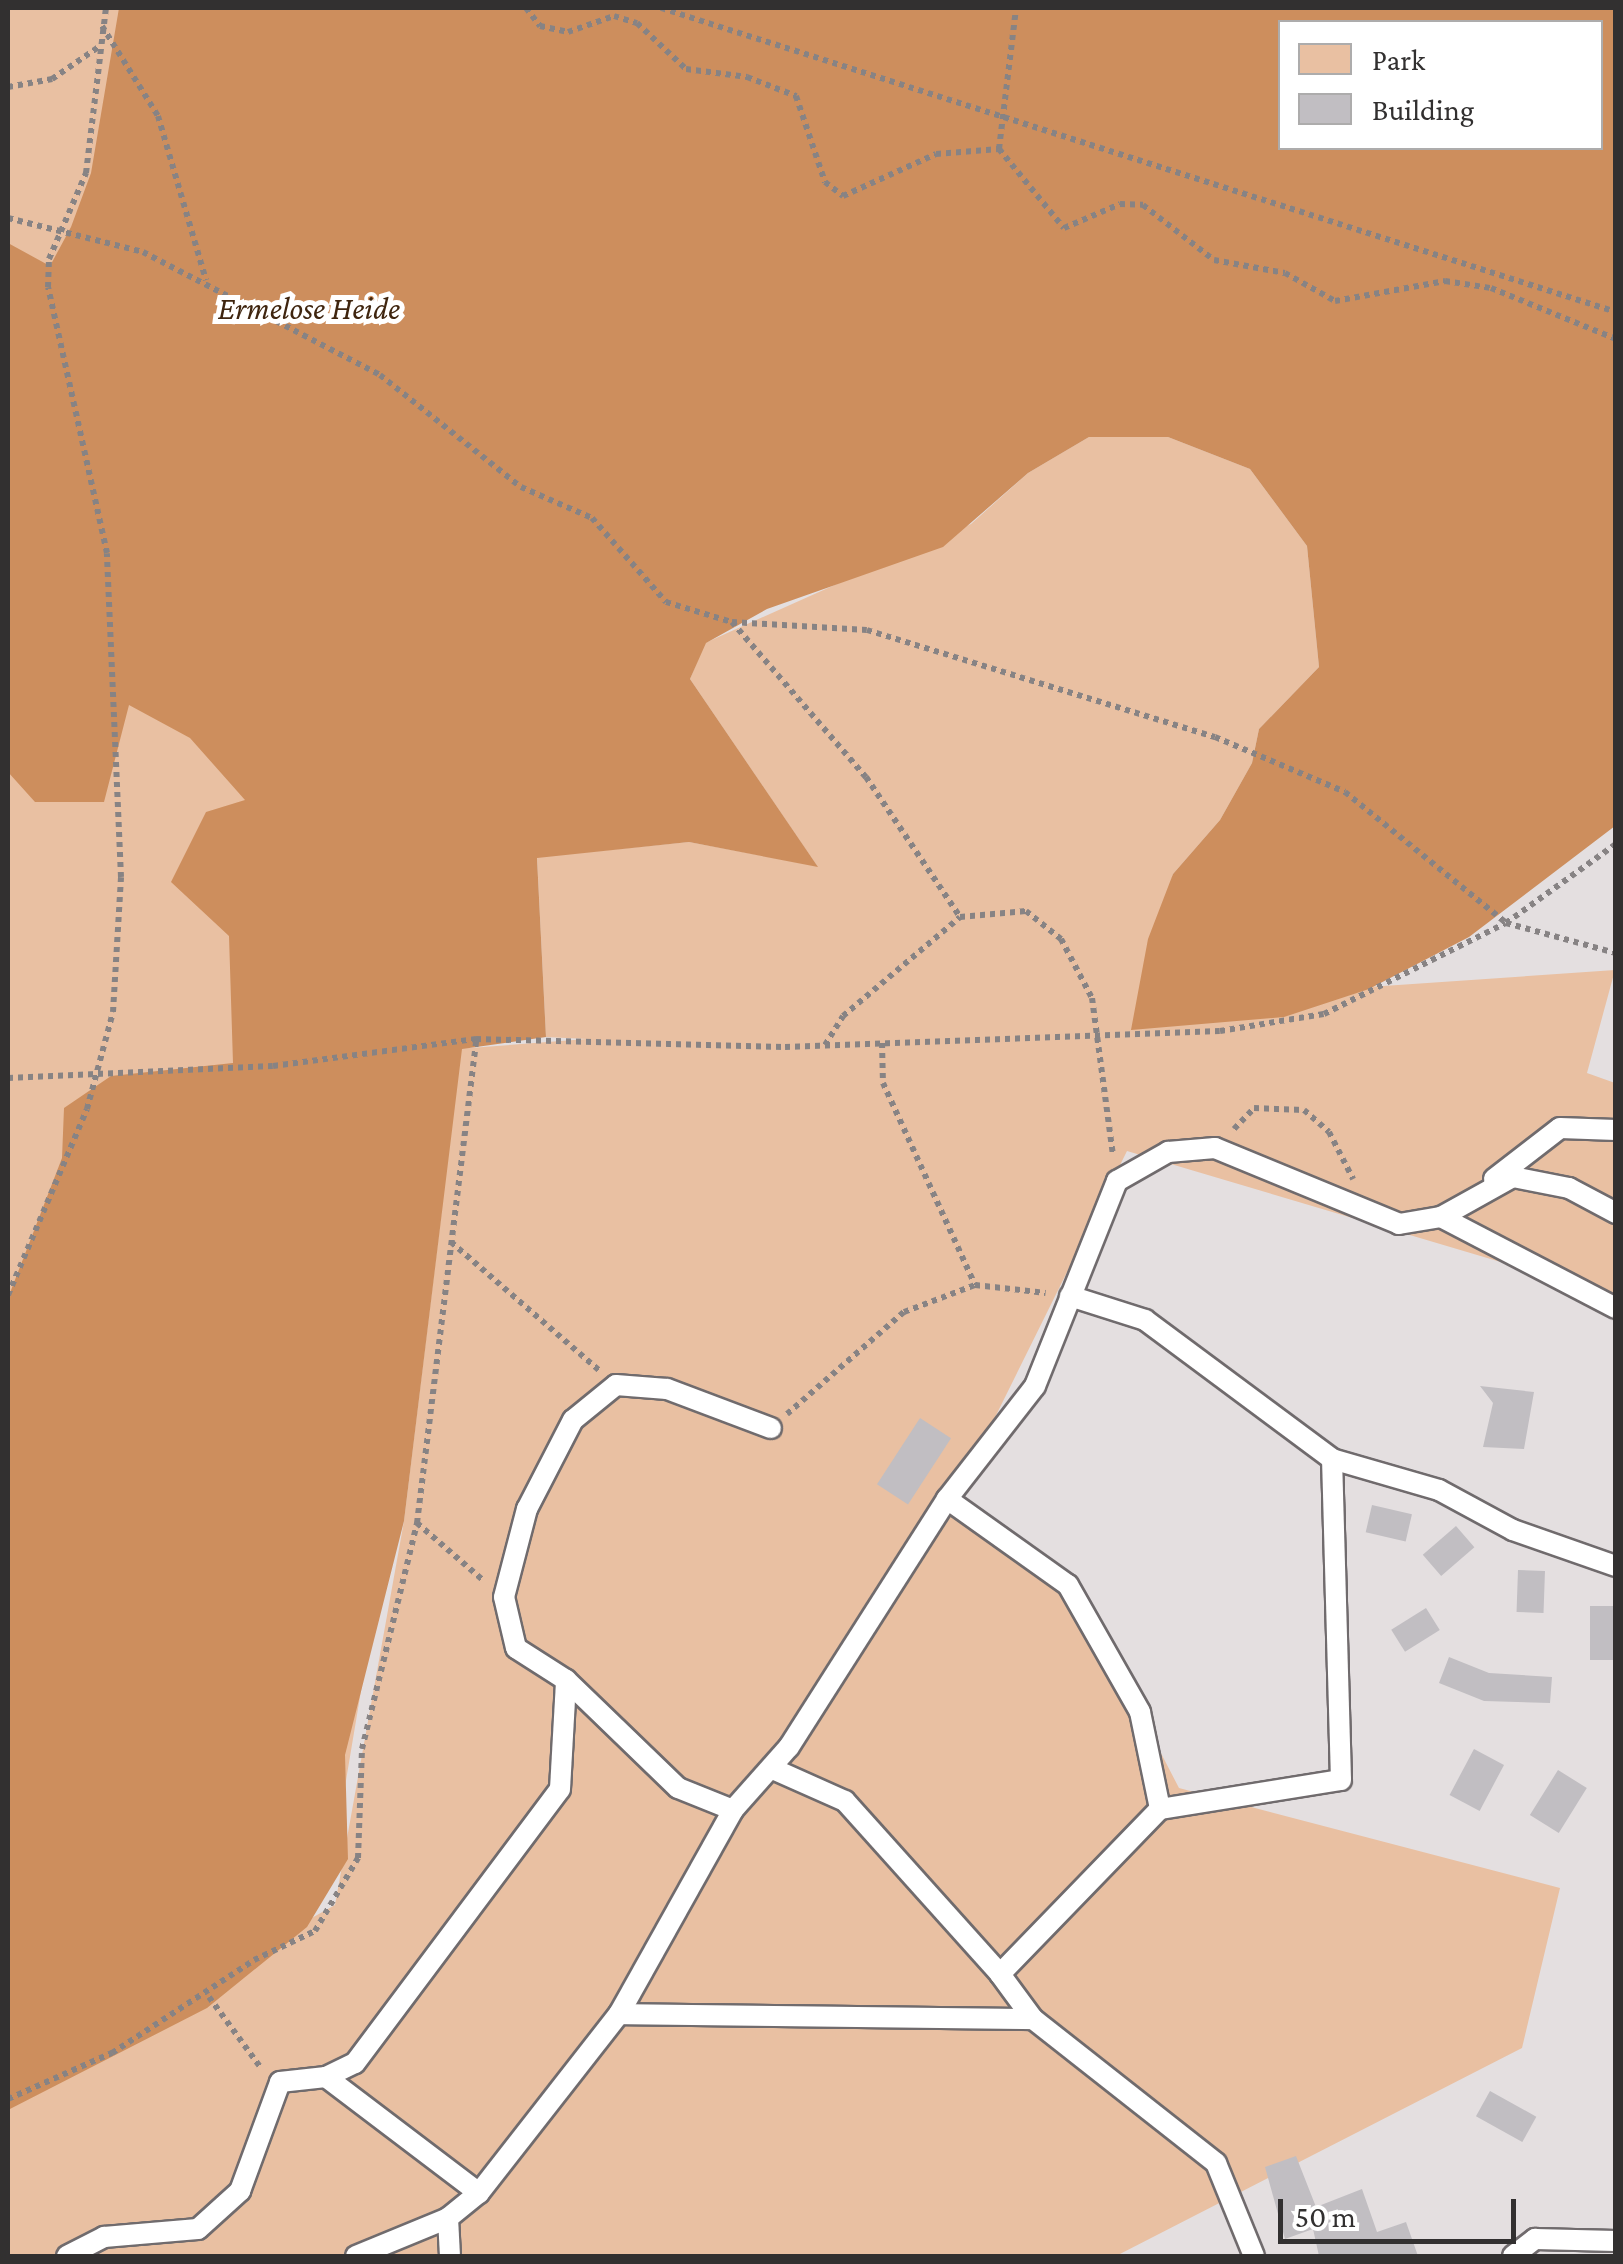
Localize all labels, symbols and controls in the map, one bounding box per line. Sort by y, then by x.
legend [1278,20,1603,150]
text: Park [1372,43,1425,76]
text: Building [1372,93,1474,126]
park label: Ermelose Heide [218,289,400,327]
scale bar [1283,2179,1520,2241]
text: 50 m [1295,2200,1356,2233]

